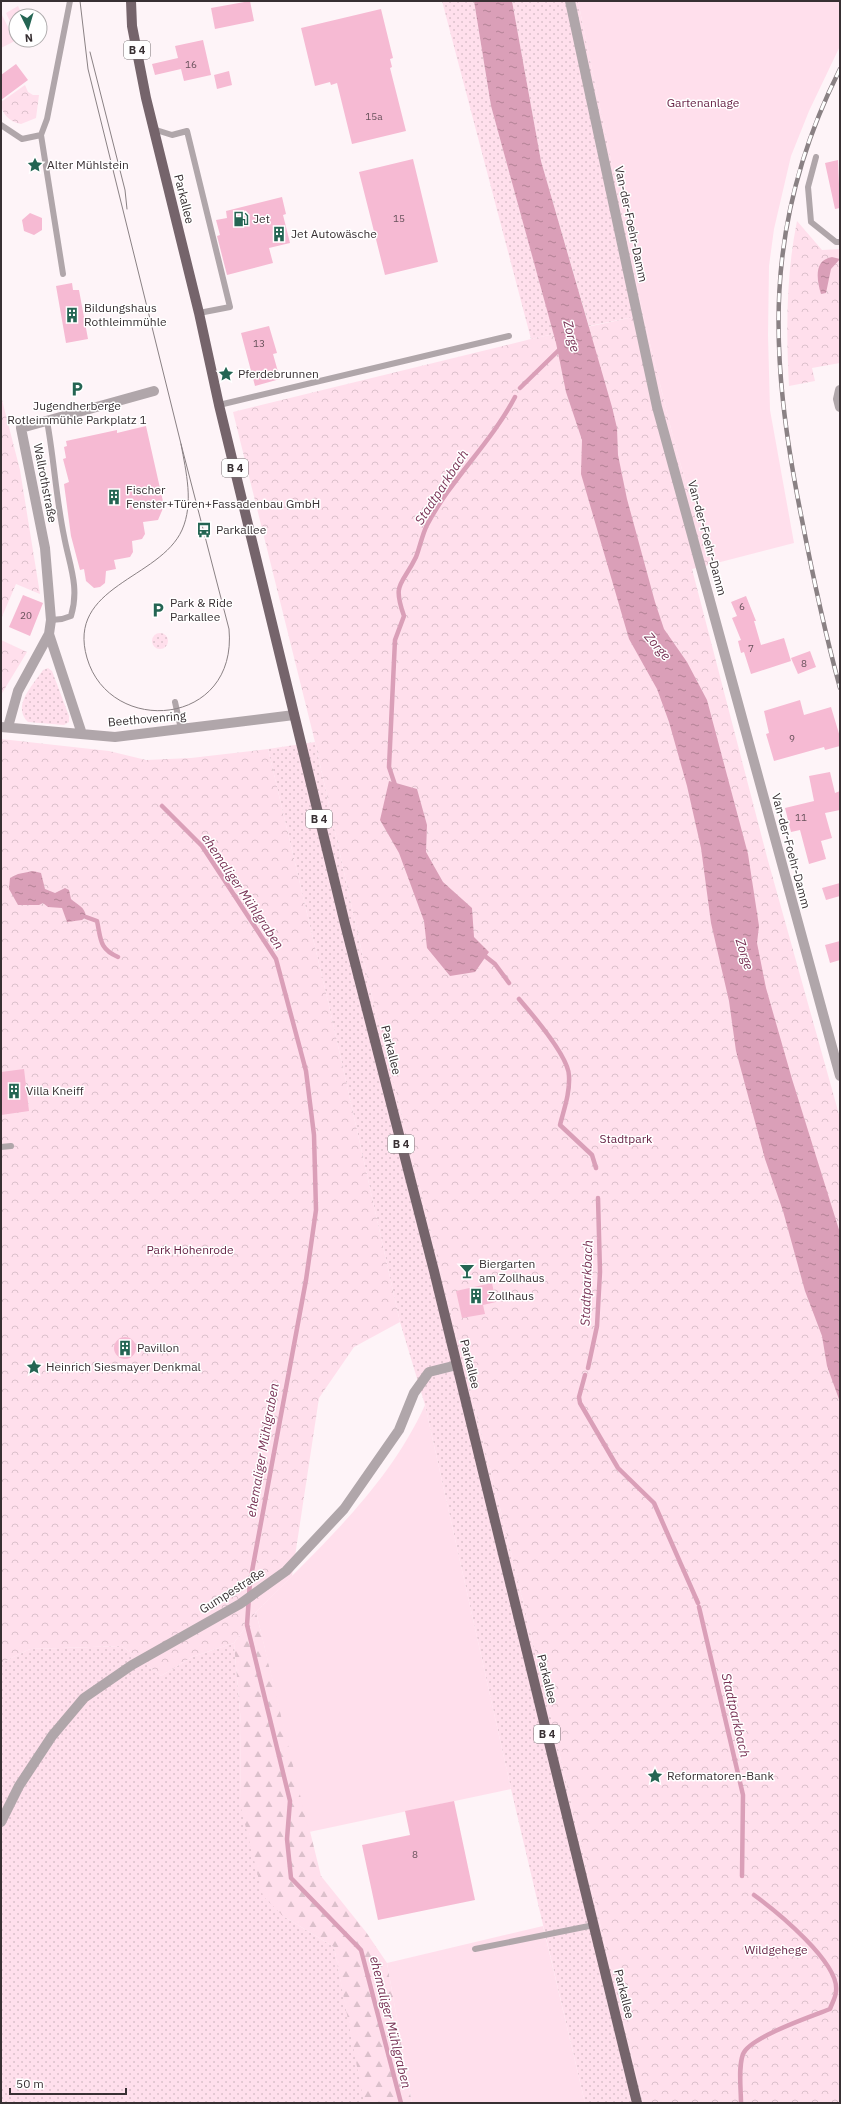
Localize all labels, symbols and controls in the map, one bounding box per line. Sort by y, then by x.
north arrow [8,8,48,48]
text: N [24,31,33,45]
road number: B 4 [124,41,150,59]
house number: 16 [185,58,197,71]
park label: Gartenanlage [667,95,740,110]
house number: 15a [365,110,383,123]
place icon: Alter Mühlstein [26,156,44,174]
place label: Alter Mühlstein [47,157,129,172]
street label: Van-der-Foehr-Damm [612,164,651,283]
street label: Parkallee [171,173,198,225]
fuel station icon: Jet [232,210,250,228]
place label: Jet [253,211,270,226]
house number: 15 [393,212,405,225]
building icon: Jet Autowäsche [270,225,288,243]
place label: Jet Autowäsche [291,226,377,241]
place label: Bildungshaus Rothleimmühle [84,300,167,329]
building icon: Bildungshaus Rothleimmühle [63,306,81,324]
water label: Zorge [559,318,584,354]
house number: 13 [253,337,265,350]
place icon: Pferdebrunnen [217,365,235,383]
place label: Pferdebrunnen [238,366,319,381]
parking icon: Jugendherberge Rotleimmühle Parkplatz 1 [68,380,86,398]
place label: Jugendherberge Rotleimmühle Parkplatz 1 [7,398,147,427]
street label: Wallrothstraße [30,442,61,524]
water label: Stadtparkbach [411,447,472,528]
road number: B 4 [222,459,248,477]
street label: Van-der-Foehr-Damm [685,479,730,597]
place label: Fischer Fenster+Türen+Fassadenbau GmbH [126,482,320,511]
building icon: Fischer Fenster+Türen+Fassadenbau GmbH [105,488,123,506]
bus stop icon: Parkallee [195,521,213,539]
place label: Parkallee [216,522,267,537]
place label: Park & Ride Parkallee [170,595,233,624]
house number: 6 [739,600,745,613]
parking icon: Park & Ride Parkallee [149,601,167,619]
house number: 20 [20,609,32,622]
water label: Zorge [640,628,675,664]
house number: 7 [748,642,754,655]
house number: 8 [801,657,807,670]
street label: Beethovenring [107,708,187,729]
house number: 9 [789,732,795,745]
street label: Van-der-Foehr-Damm [769,792,814,910]
road number: B 4 [306,810,332,828]
house number: 11 [795,811,807,824]
water label: ehemaliger Mühlgraben [198,830,288,952]
water label: Zorge [731,935,757,972]
street label: Parkallee [378,1024,405,1076]
building icon: Villa Kneiff [5,1082,23,1100]
place label: Villa Kneiff [26,1083,84,1098]
park label: Stadtpark [600,1131,653,1146]
road number: B 4 [388,1135,414,1153]
water label: Stadtparkbach [577,1240,596,1326]
park label: Park Hohenrode [146,1242,234,1257]
place label: Biergarten am Zollhaus [479,1256,545,1285]
bar icon: Biergarten am Zollhaus [458,1262,476,1280]
building icon: Zollhaus [467,1287,485,1305]
place label: Zollhaus [488,1288,534,1303]
street label: Parkallee [457,1338,484,1390]
building icon: Pavillon [116,1339,134,1357]
place label: Pavillon [137,1340,179,1355]
place icon: Heinrich Siesmayer Denkmal [25,1358,43,1376]
place label: Heinrich Siesmayer Denkmal [46,1359,201,1374]
water label: ehemaliger Mühlgraben [242,1382,283,1518]
street label: Gumpestraße [196,1564,268,1617]
street label: Parkallee [534,1653,561,1705]
water label: Stadtparkbach [718,1671,753,1759]
road number: B 4 [534,1725,560,1743]
place icon: Reformatoren-Bank [646,1767,664,1785]
place label: Reformatoren-Bank [667,1768,774,1783]
house number: 8 [412,1848,418,1861]
park label: Wildgehege [744,1942,808,1957]
water label: ehemaliger Mühlgraben [366,1954,415,2090]
street label: Parkallee [611,1968,638,2020]
scale bar [10,2070,126,2096]
text: 50 m [16,2076,44,2091]

